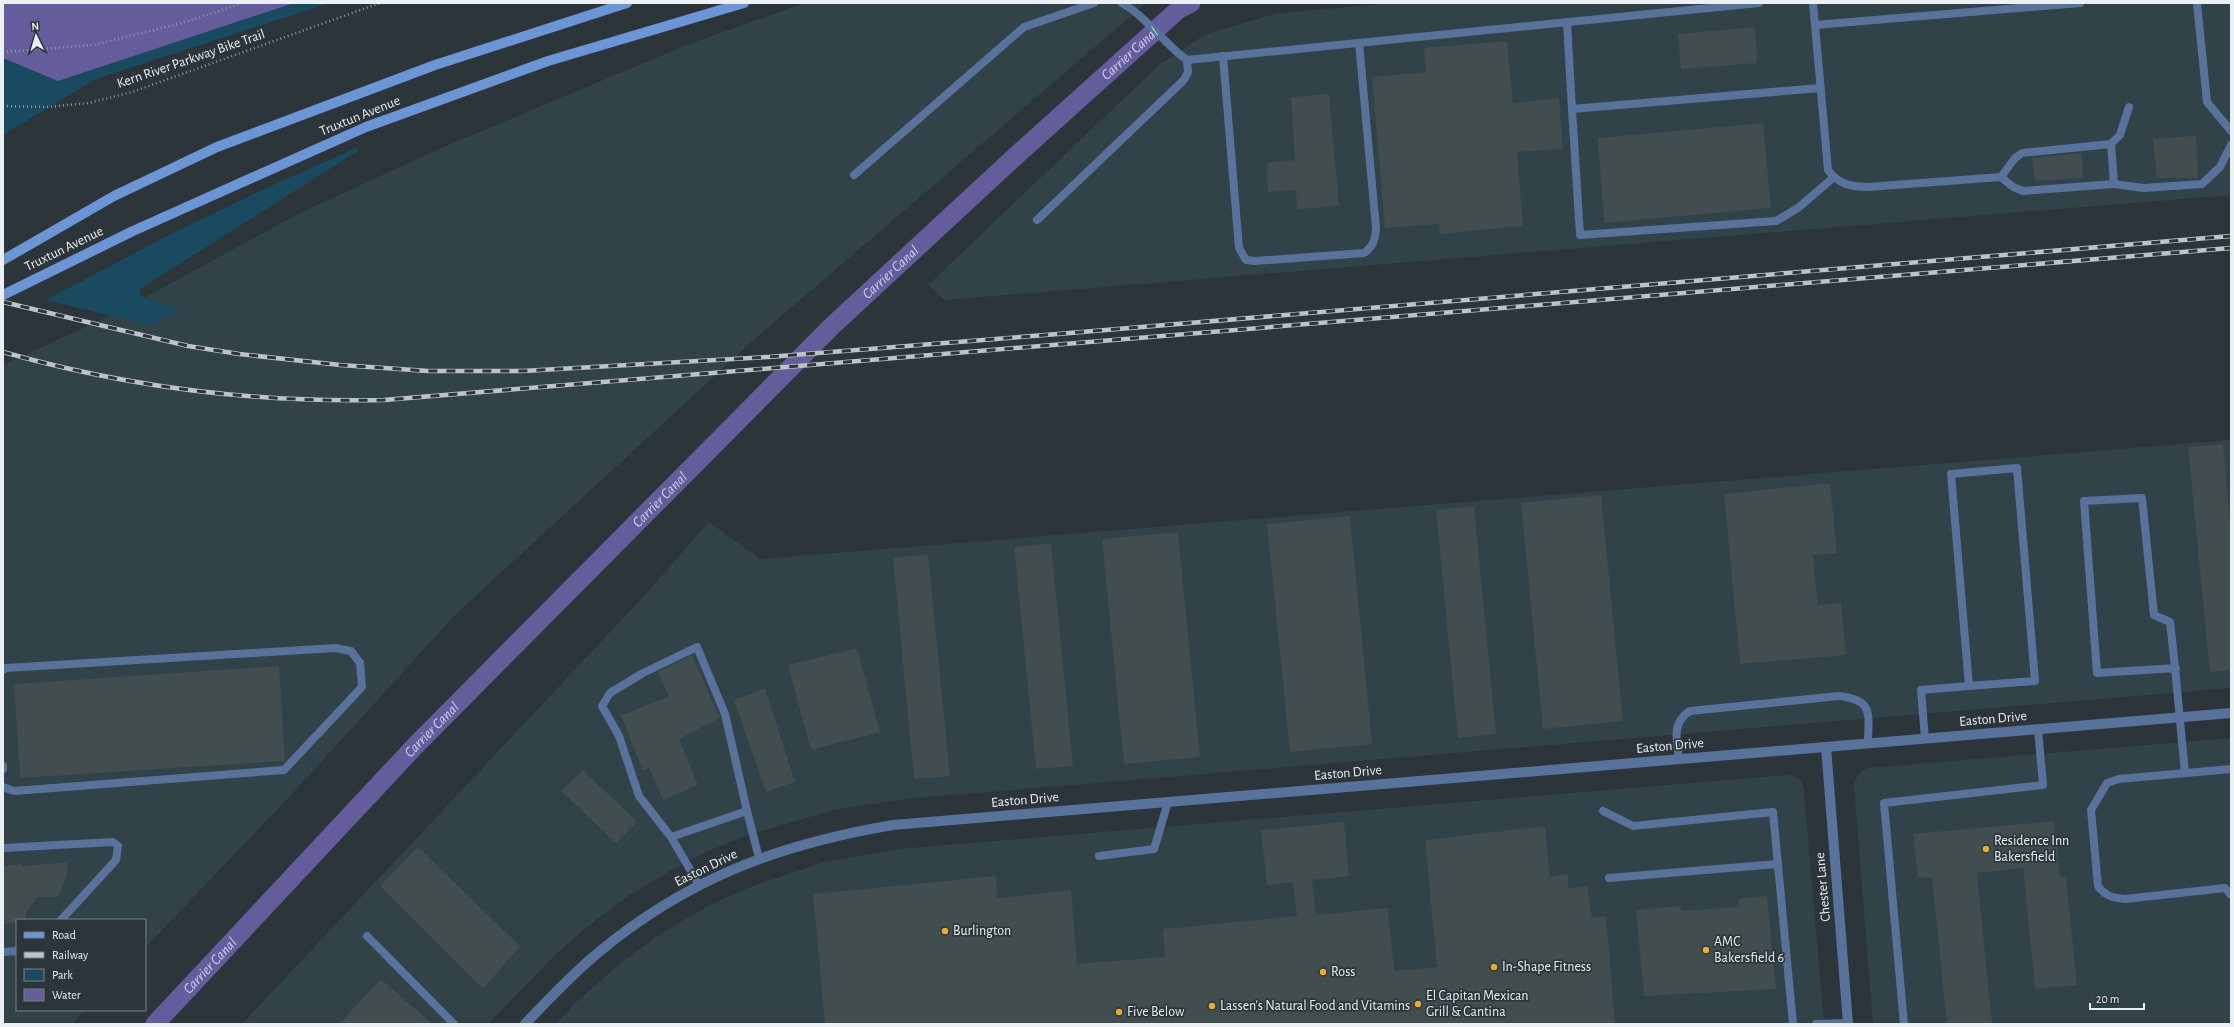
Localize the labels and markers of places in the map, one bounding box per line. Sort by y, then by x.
place label: Residence Inn Bakersfield [1994,834,2069,864]
marker: Residence Inn Bakersfield [1981,844,1991,854]
place label: Burlington [953,924,1011,938]
marker: Burlington [940,926,950,936]
place label: AMC Bakersfield 6 [1714,935,1784,965]
marker: AMC Bakersfield 6 [1701,945,1711,955]
place label: In-Shape Fitness [1502,960,1591,974]
marker: In-Shape Fitness [1489,962,1499,972]
place label: Ross [1331,965,1356,979]
marker: Ross [1318,967,1328,977]
place label: El Capitan Mexican Grill & Cantina [1426,989,1529,1019]
place label: Lassen's Natural Food and Vitamins [1220,999,1410,1013]
marker: El Capitan Mexican Grill & Cantina [1413,999,1423,1009]
marker: Lassen's Natural Food and Vitamins [1207,1001,1217,1011]
place label: Five Below [1127,1005,1185,1019]
marker: Five Below [1114,1007,1124,1017]

